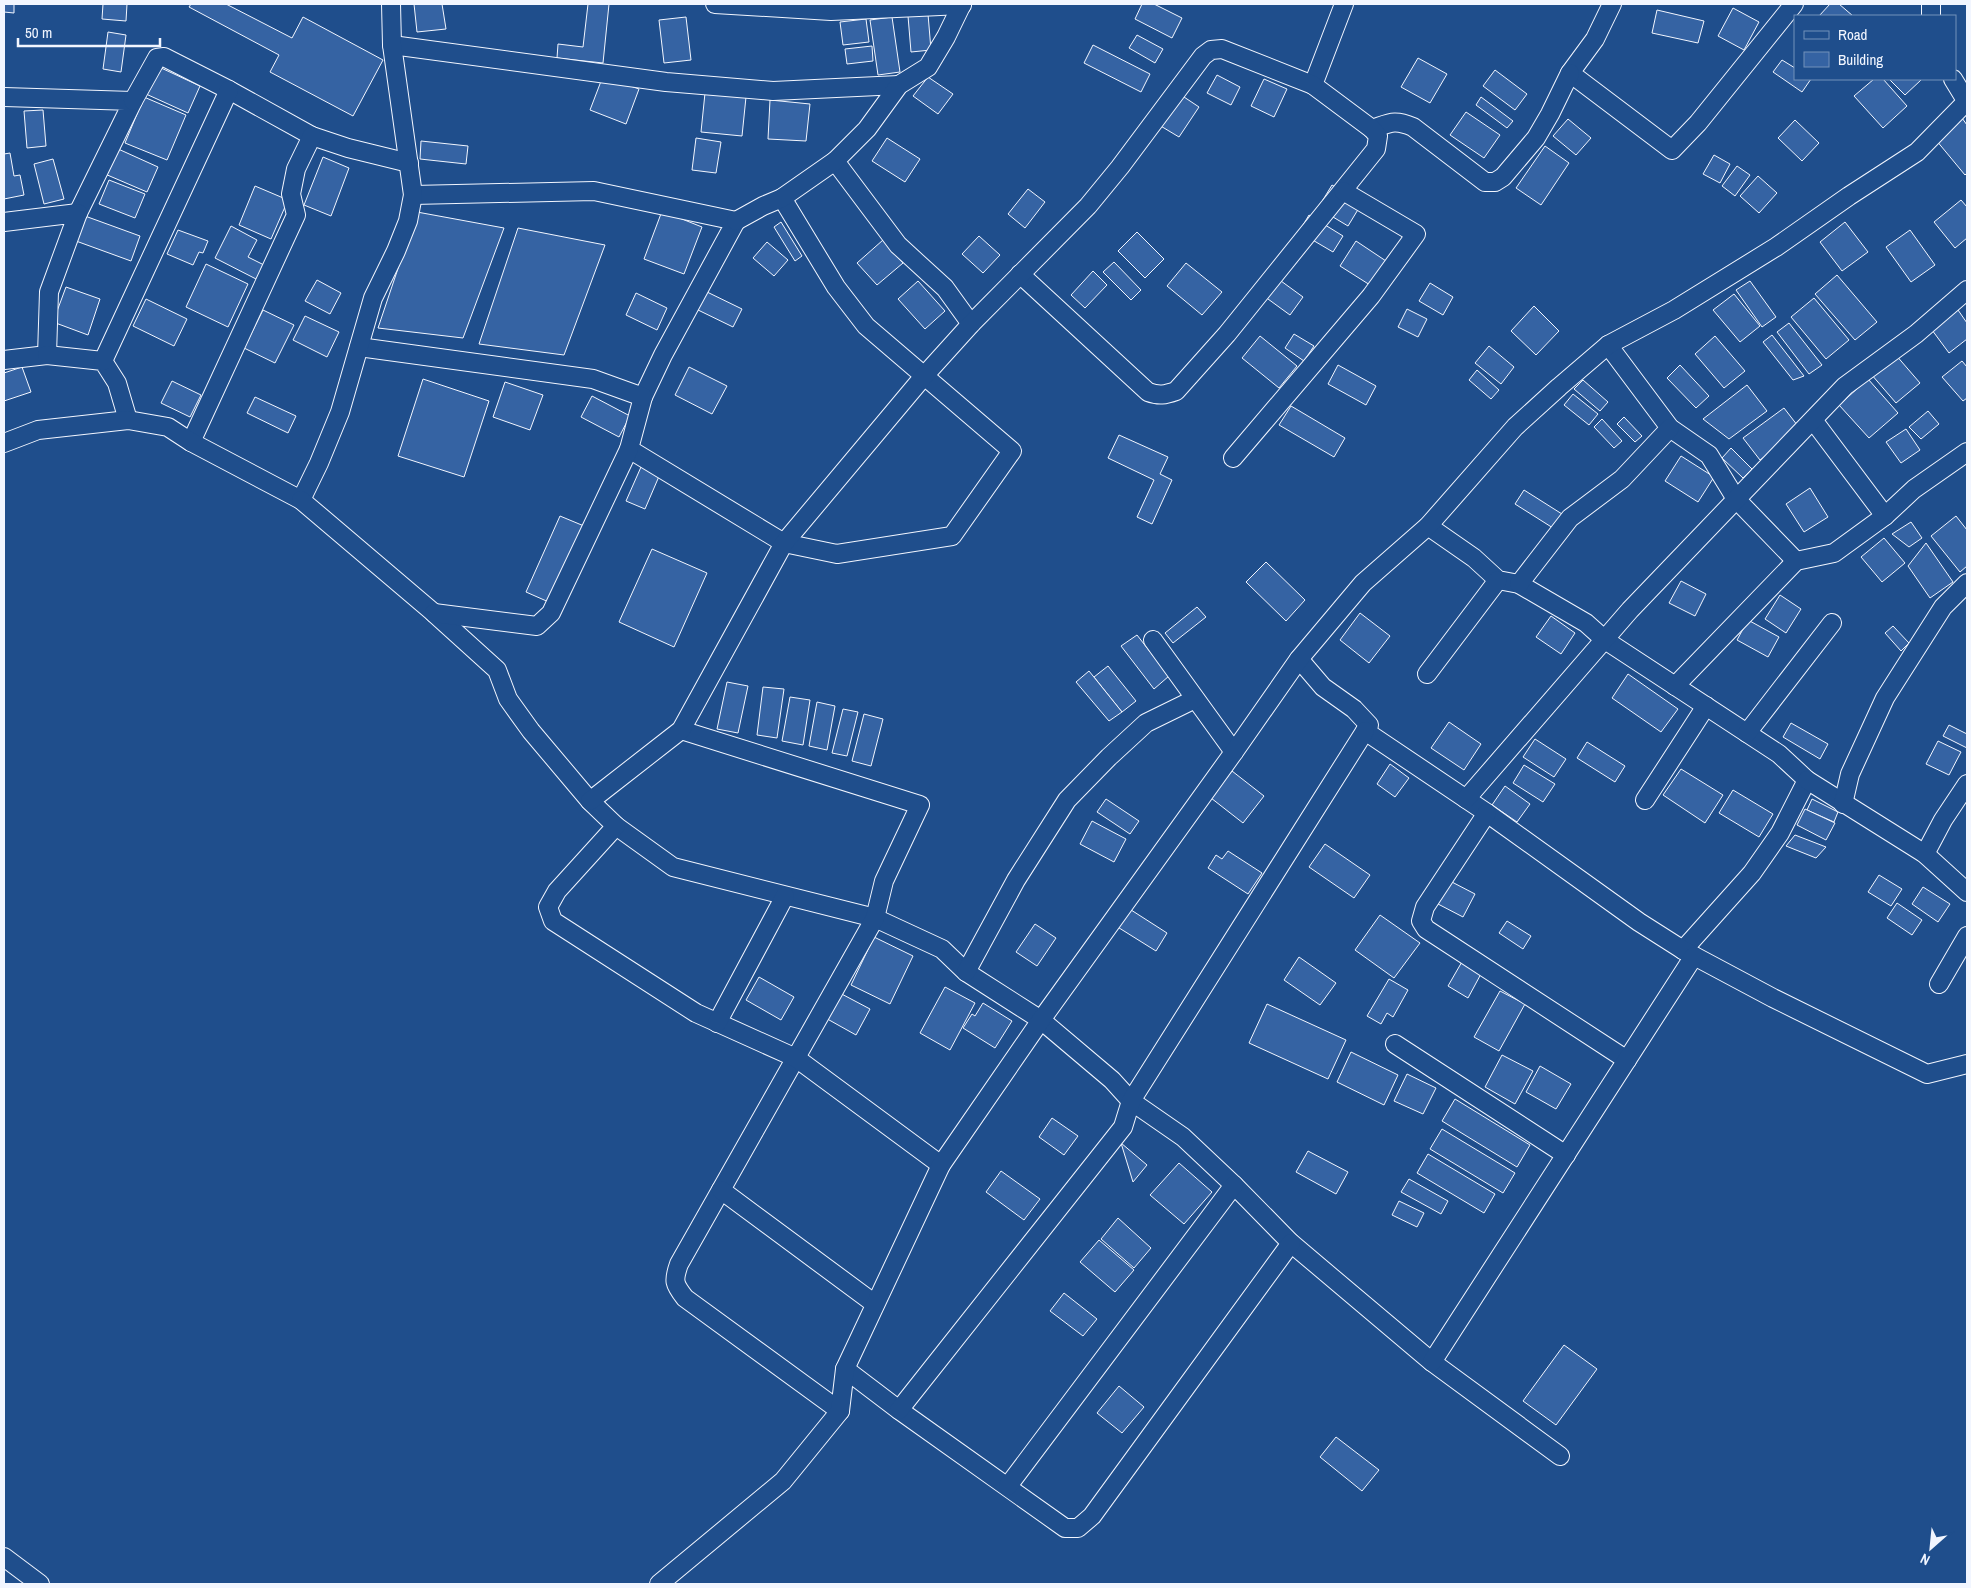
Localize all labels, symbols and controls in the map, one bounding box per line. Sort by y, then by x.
scale bar [18,15,160,47]
legend [1794,15,1956,80]
text: 50 m [25,22,52,43]
text: Road [1838,24,1867,45]
text: Building [1838,49,1883,70]
north arrow [1906,1523,1956,1573]
text: N [1917,1550,1933,1569]

